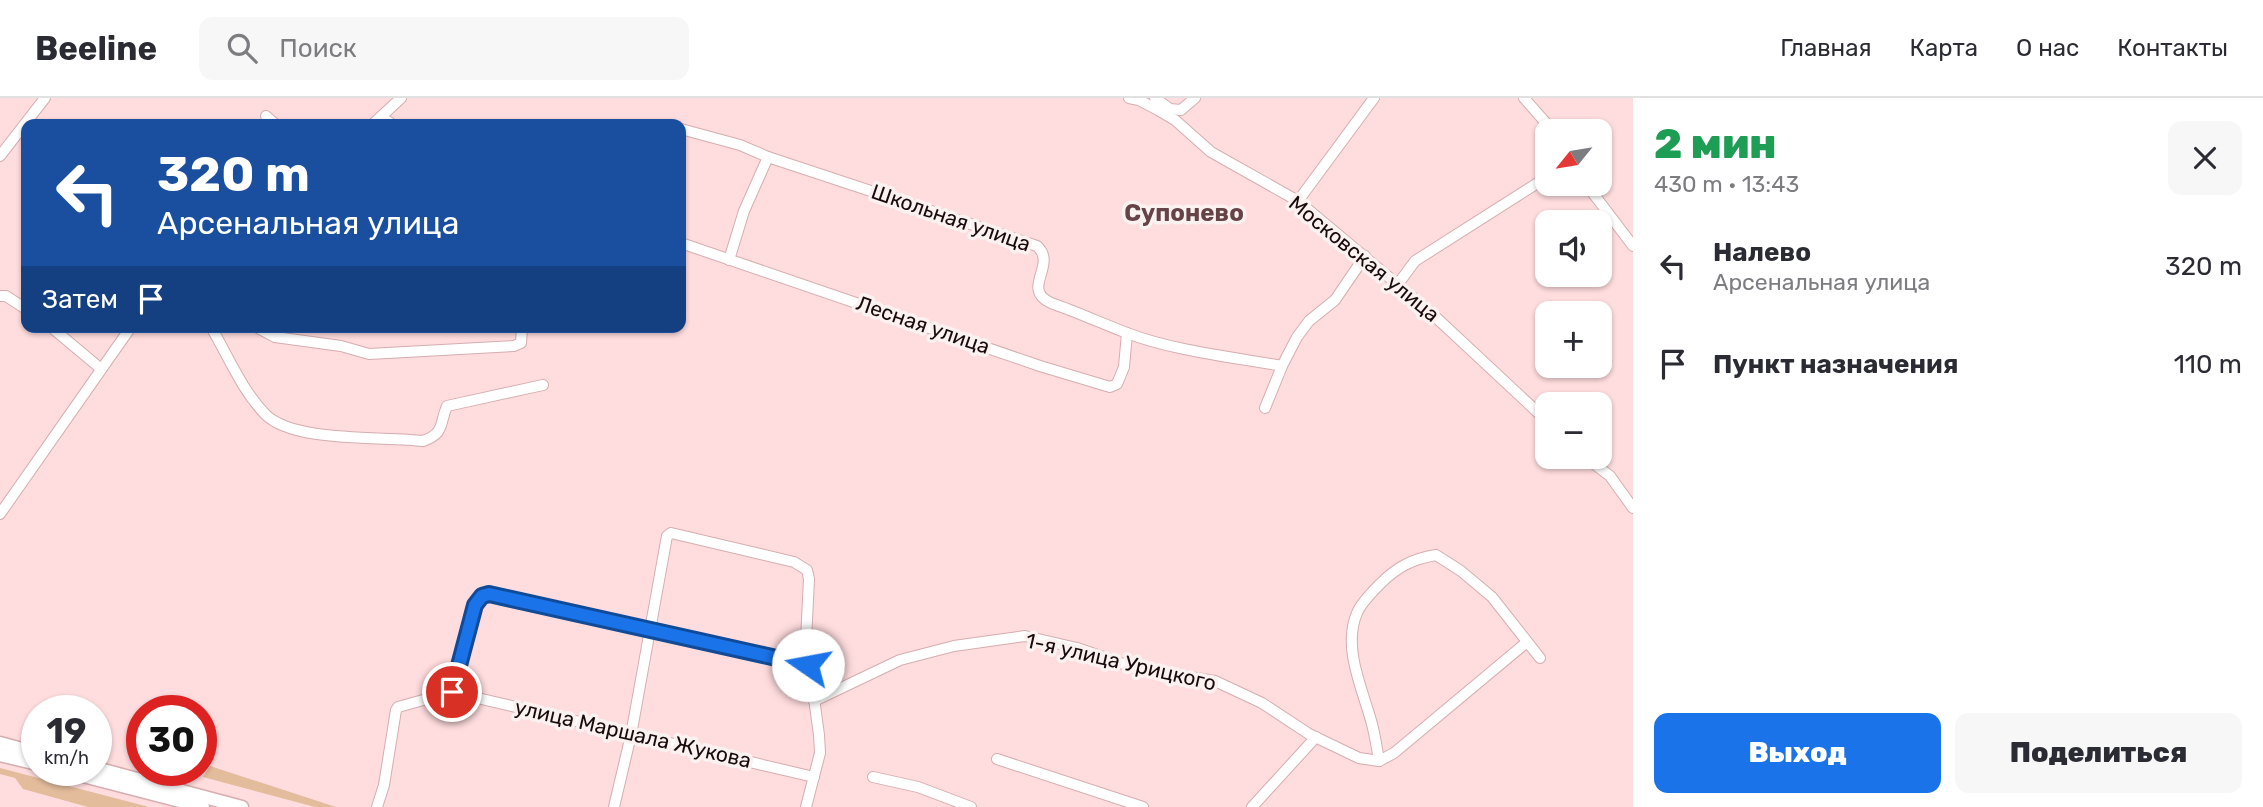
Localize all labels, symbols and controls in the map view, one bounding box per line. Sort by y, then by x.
search box [199,17,689,80]
text: Beeline [35,29,157,68]
icon: search [223,29,261,67]
text: Поиск [279,33,357,64]
text: Главная [1780,34,1872,62]
text: Карта [1910,34,1978,62]
text: О нас [2016,34,2079,62]
text: Контакты [2117,34,2228,62]
north arrow [1535,119,1612,196]
map controls [1535,119,1612,469]
text: 2 мин [1654,119,1777,169]
button: close [2168,121,2242,195]
text: 320 m [157,145,310,203]
icon: left [42,147,133,238]
text: 430 m · 13:43 [1654,170,1799,198]
street label: Школьная улица [868,179,1034,256]
street label: Московская улица [1284,190,1445,327]
district label: Супонево [1124,199,1244,227]
text: Арсенальная улица [157,204,459,242]
button: sound [1535,210,1612,287]
text: Налево [1713,237,1811,268]
icon: left [1654,247,1692,285]
text: 320 m [2165,251,2242,282]
text: Арсенальная улица [1713,268,1930,296]
icon: arrive [132,280,170,318]
text: Затем [42,284,118,315]
street label: Лесная улица [853,290,993,359]
button: + [1535,301,1612,378]
icon: arrive [1654,345,1692,383]
text: Пункт назначения [1713,349,1958,380]
text: 110 m [2174,349,2242,380]
button: − [1535,392,1612,469]
street label: 1-я улица Урицкого [1023,627,1219,696]
position arrow [771,628,845,702]
pin [422,662,482,722]
icon: arrive [433,673,471,711]
street label: улица Маршала Жукова [512,694,754,773]
speed limit sign: 30 [126,695,217,786]
text: 19 [47,710,86,752]
button: Выход [1654,713,1941,793]
button: Поделиться [1955,713,2242,793]
text: km/h [44,747,89,769]

